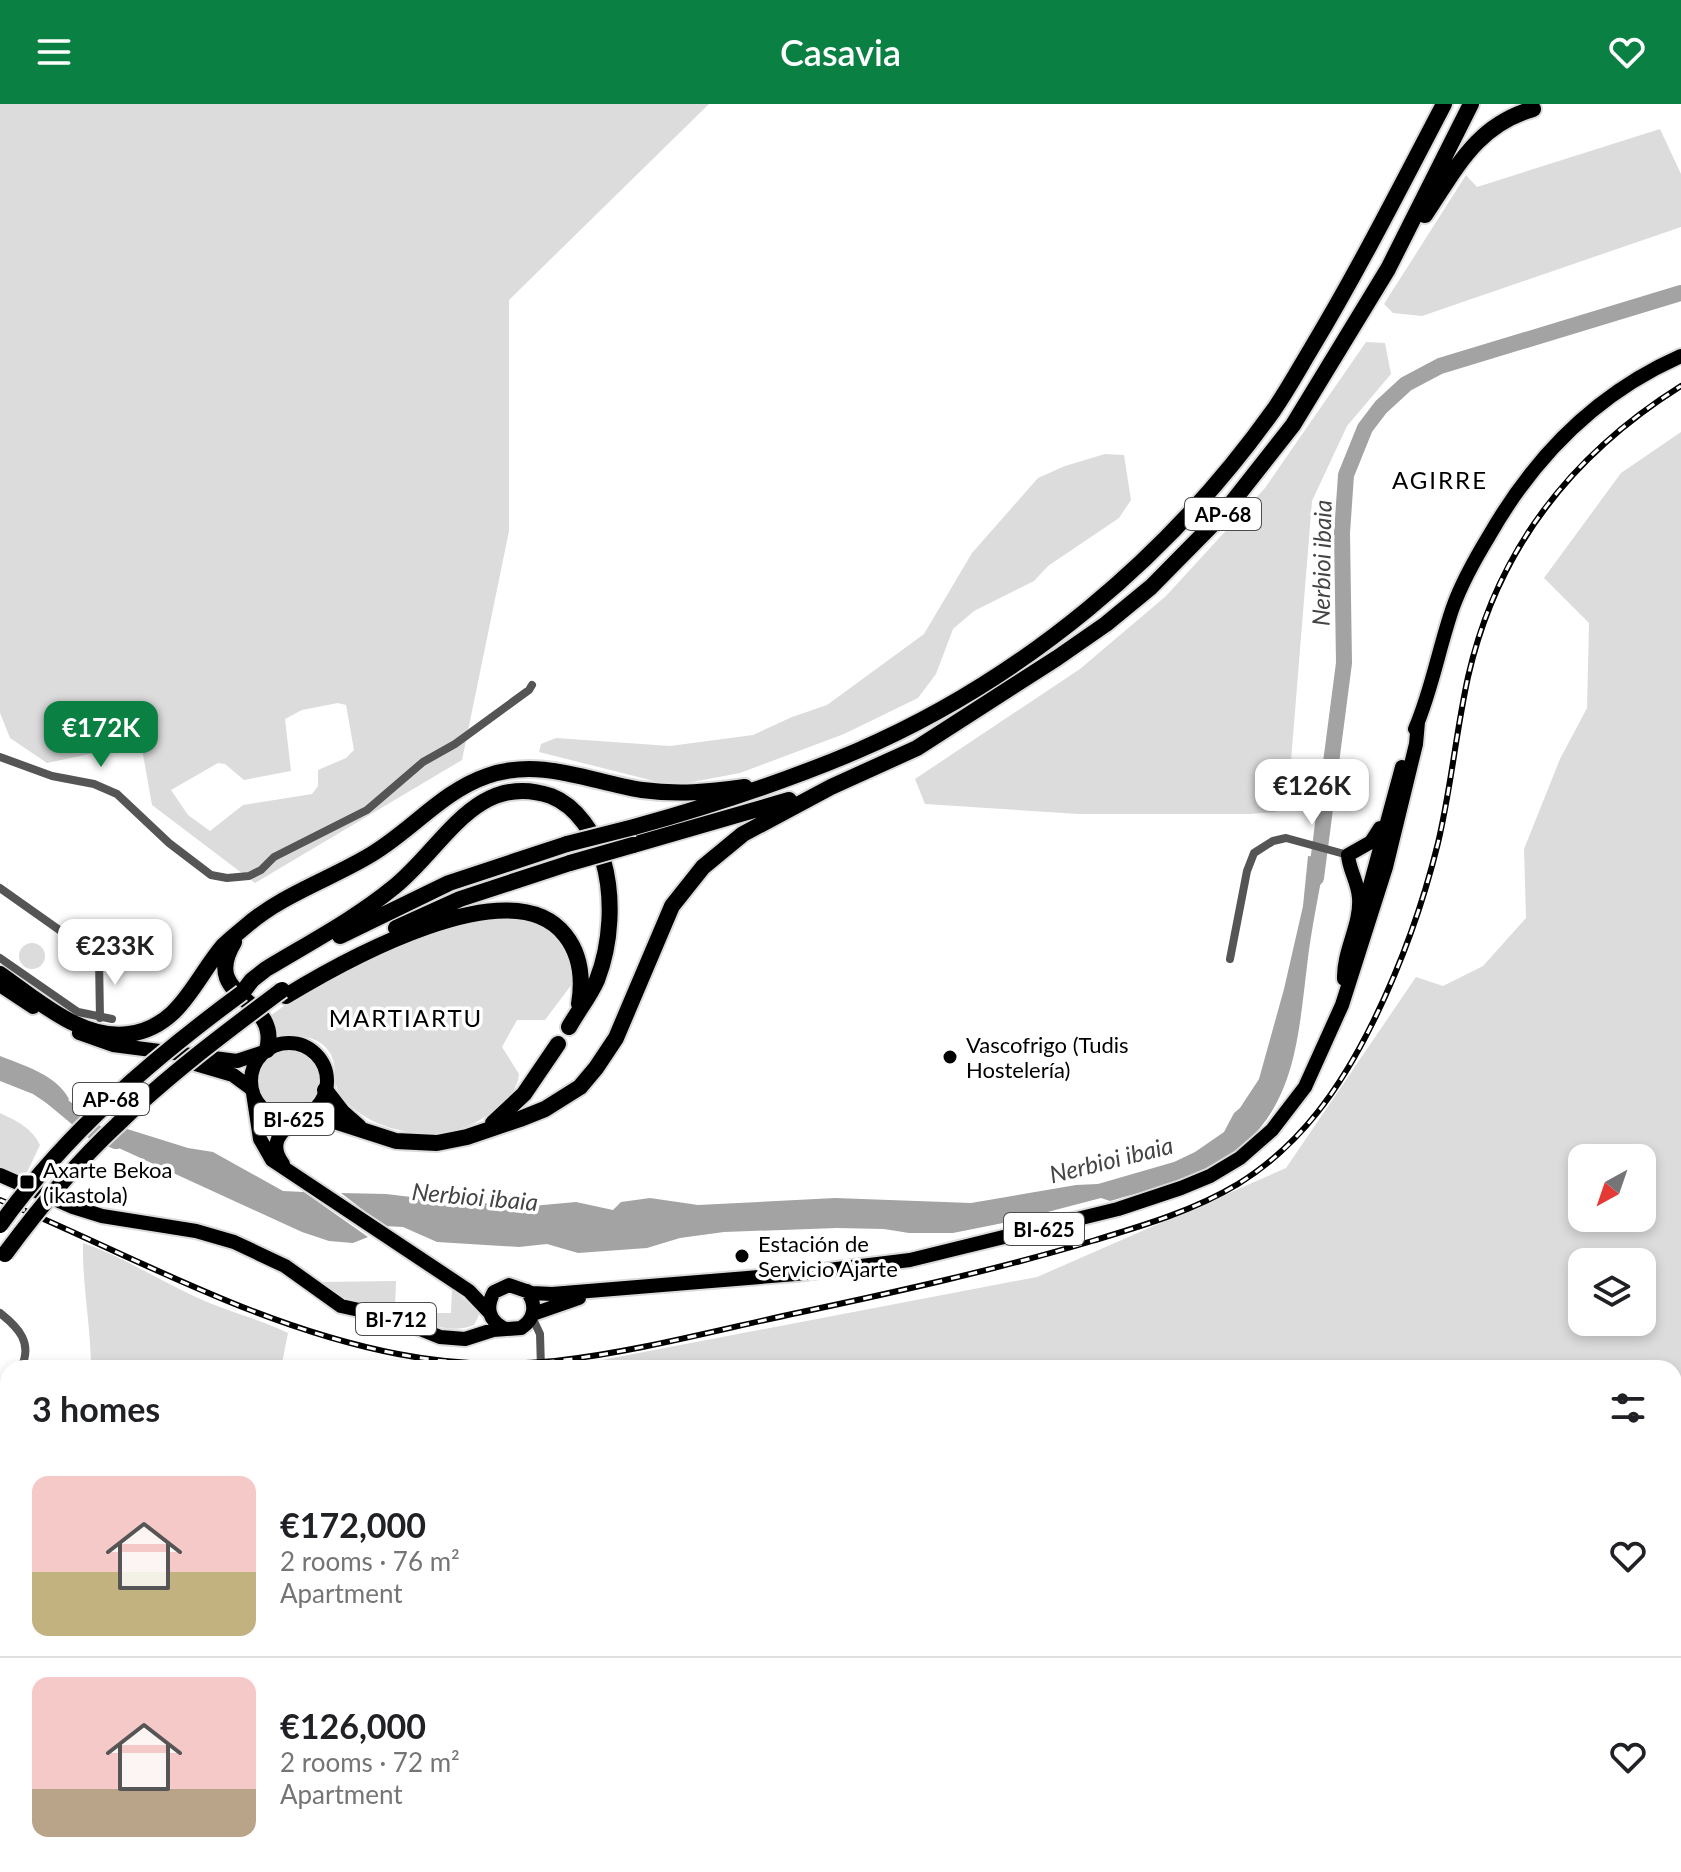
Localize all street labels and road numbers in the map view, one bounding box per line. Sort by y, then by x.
road number: AP-68 [1185,498,1261,530]
road number: AP-68 [73,1083,149,1115]
road number: BI-625 [254,1103,334,1135]
road number: BI-625 [1004,1213,1084,1245]
road number: BI-712 [356,1303,436,1335]

